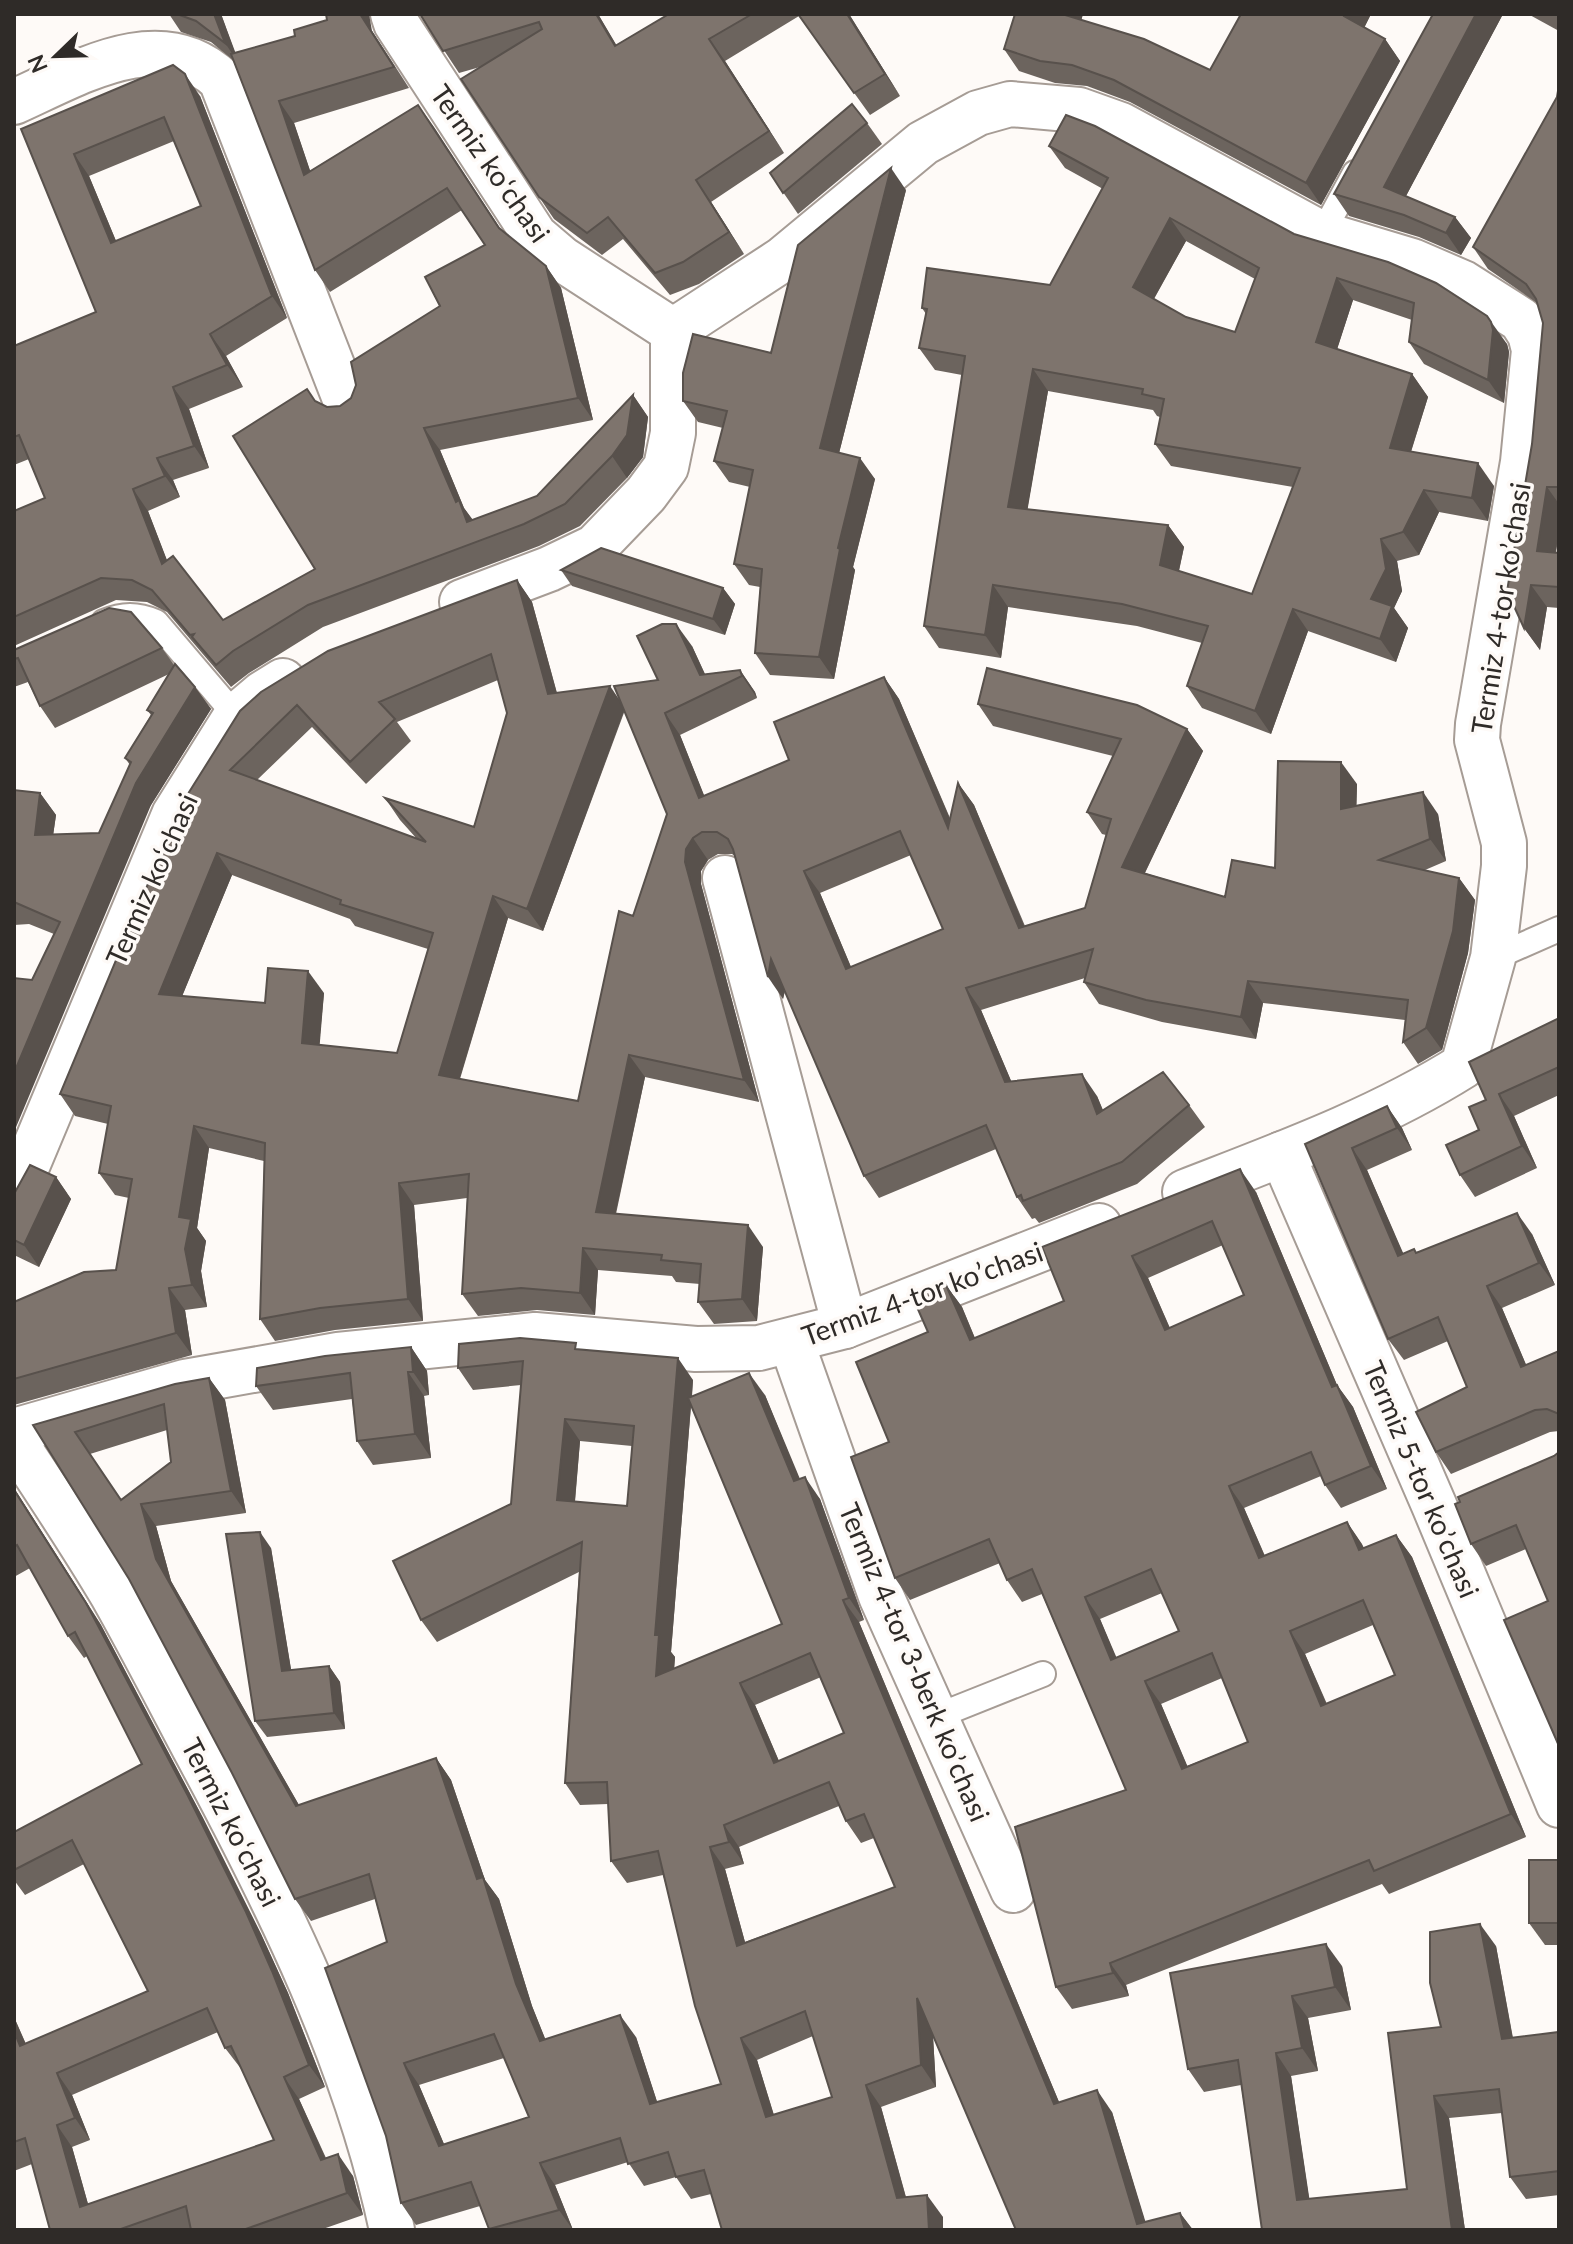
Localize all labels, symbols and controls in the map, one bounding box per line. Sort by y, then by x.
north arrow [16,16,96,96]
text: N [21,51,53,77]
street label: Termiz koʻchasi [424,78,558,248]
street label: Termiz 4-tor koʼchasi [1463,480,1537,736]
street label: Termiz koʻchasi [98,788,204,970]
street label: Termiz 4-tor koʼchasi [797,1234,1047,1352]
street label: Termiz 5-tor koʼchasi [1357,1355,1487,1603]
street label: Termiz 4-tor 3-berk koʼchasi [832,1498,998,1826]
street label: Termiz koʻchasi [175,1732,289,1912]

